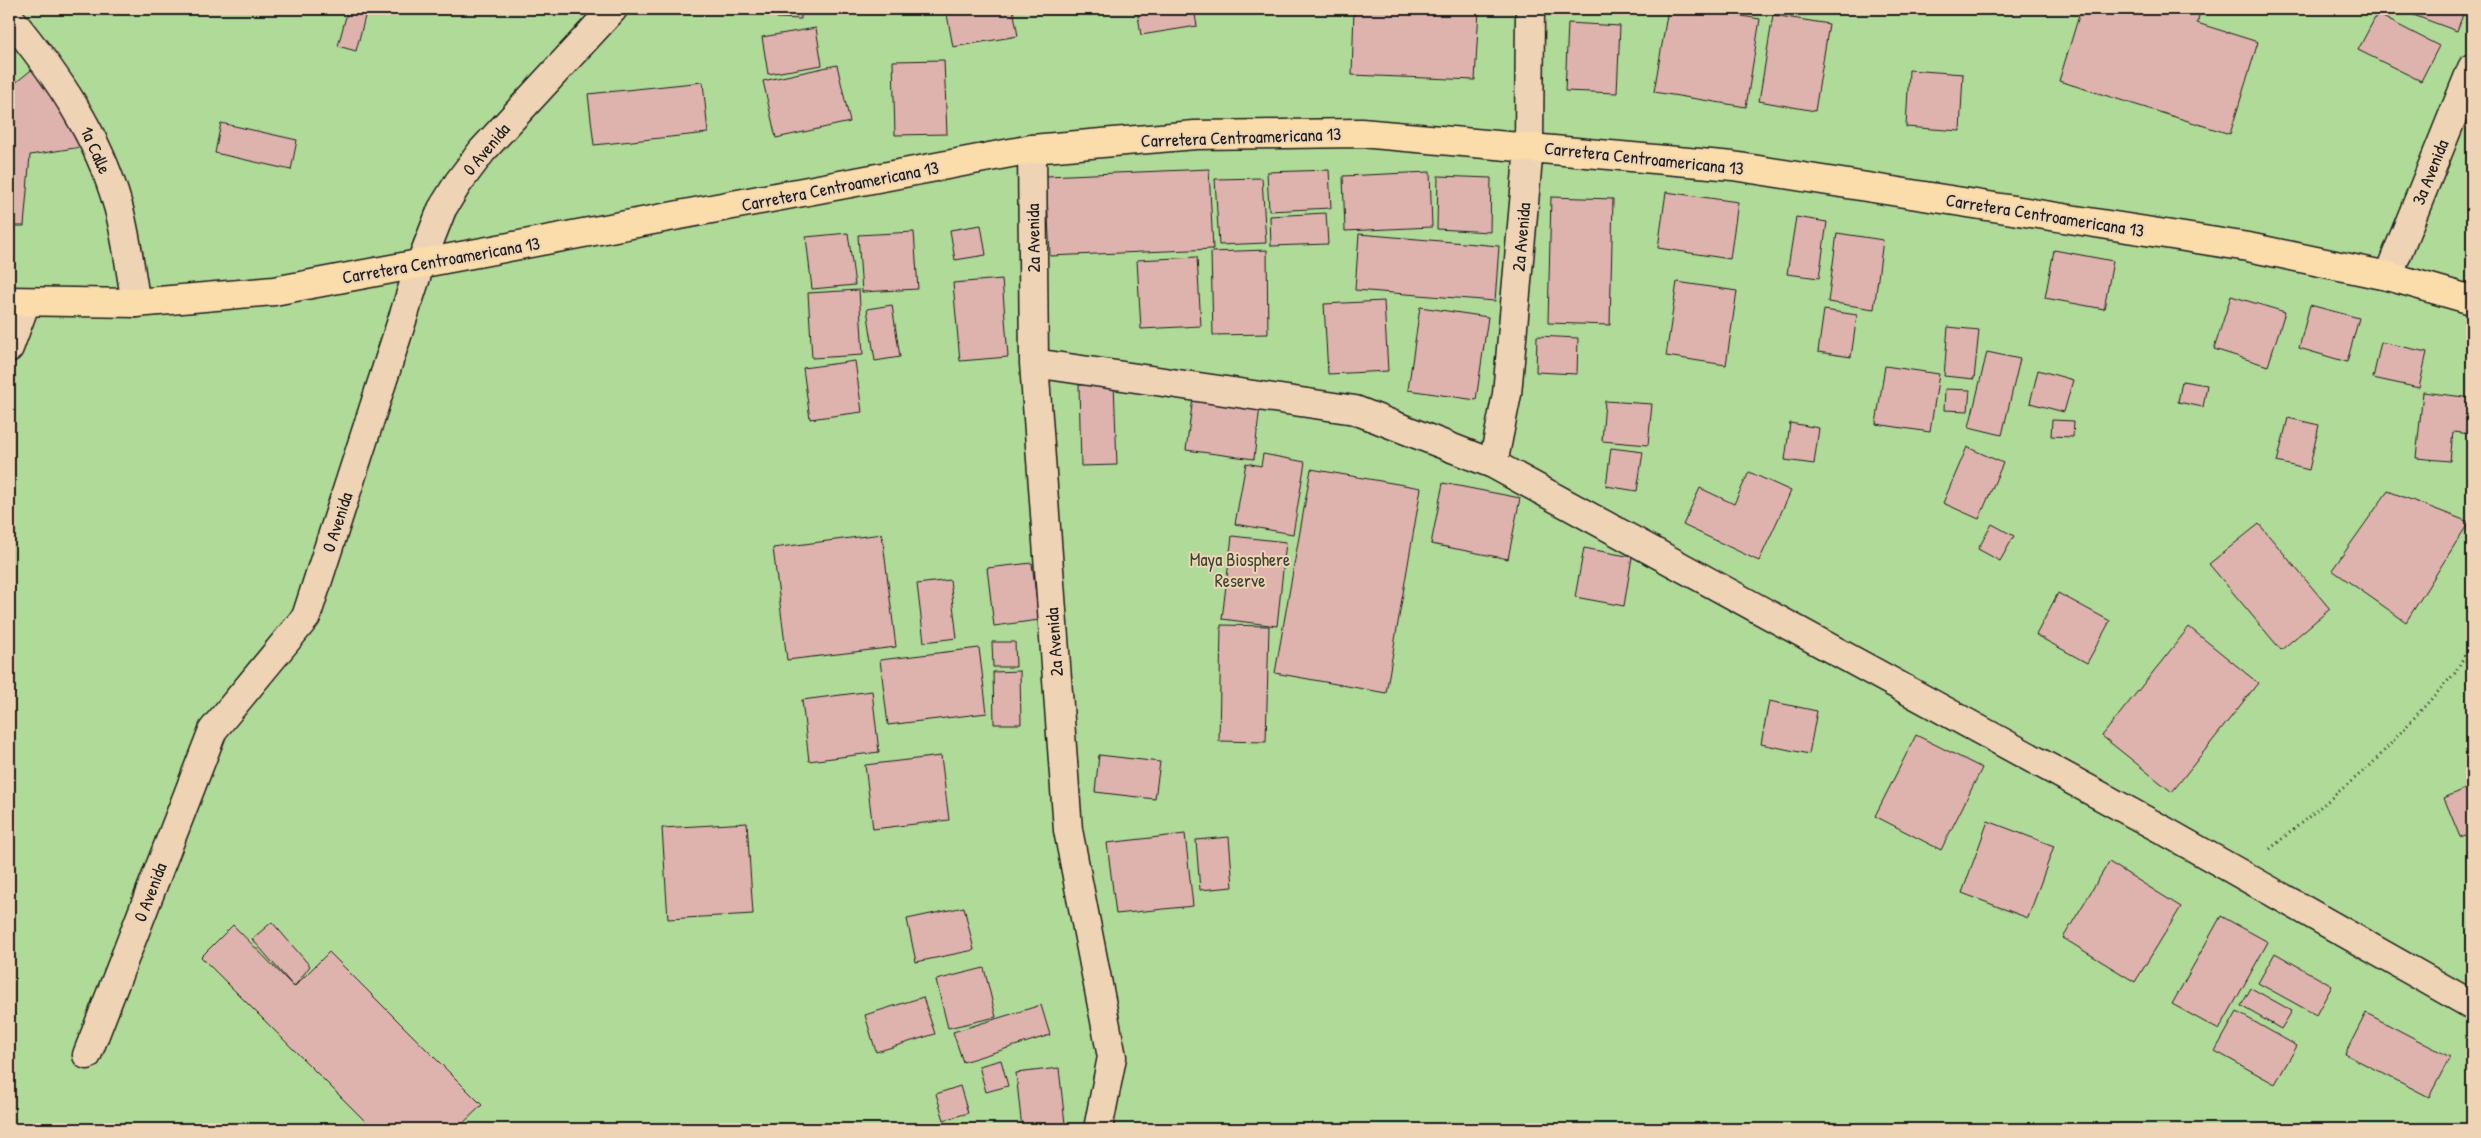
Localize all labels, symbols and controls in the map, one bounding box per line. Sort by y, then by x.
street label: 0 Avenida [457,117,515,181]
street label: Carretera Centroamericana 13 [1140,121,1342,153]
street label: 1a Calle [74,122,118,178]
street label: Carretera Centroamericana 13 [1543,135,1745,181]
street label: 3a Avenida [2406,135,2454,209]
street label: Carretera Centroamericana 13 [739,155,941,217]
street label: Carretera Centroamericana 13 [1944,187,2146,243]
street label: 2a Avenida [1506,202,1536,272]
street label: 2a Avenida [1020,203,1046,273]
street label: Carretera Centroamericana 13 [340,230,542,290]
street label: 0 Avenida [316,489,358,555]
park label: Maya Biosphere Reserve [1190,547,1290,593]
street label: 2a Avenida [1039,607,1069,677]
street label: 0 Avenida [127,859,173,925]

